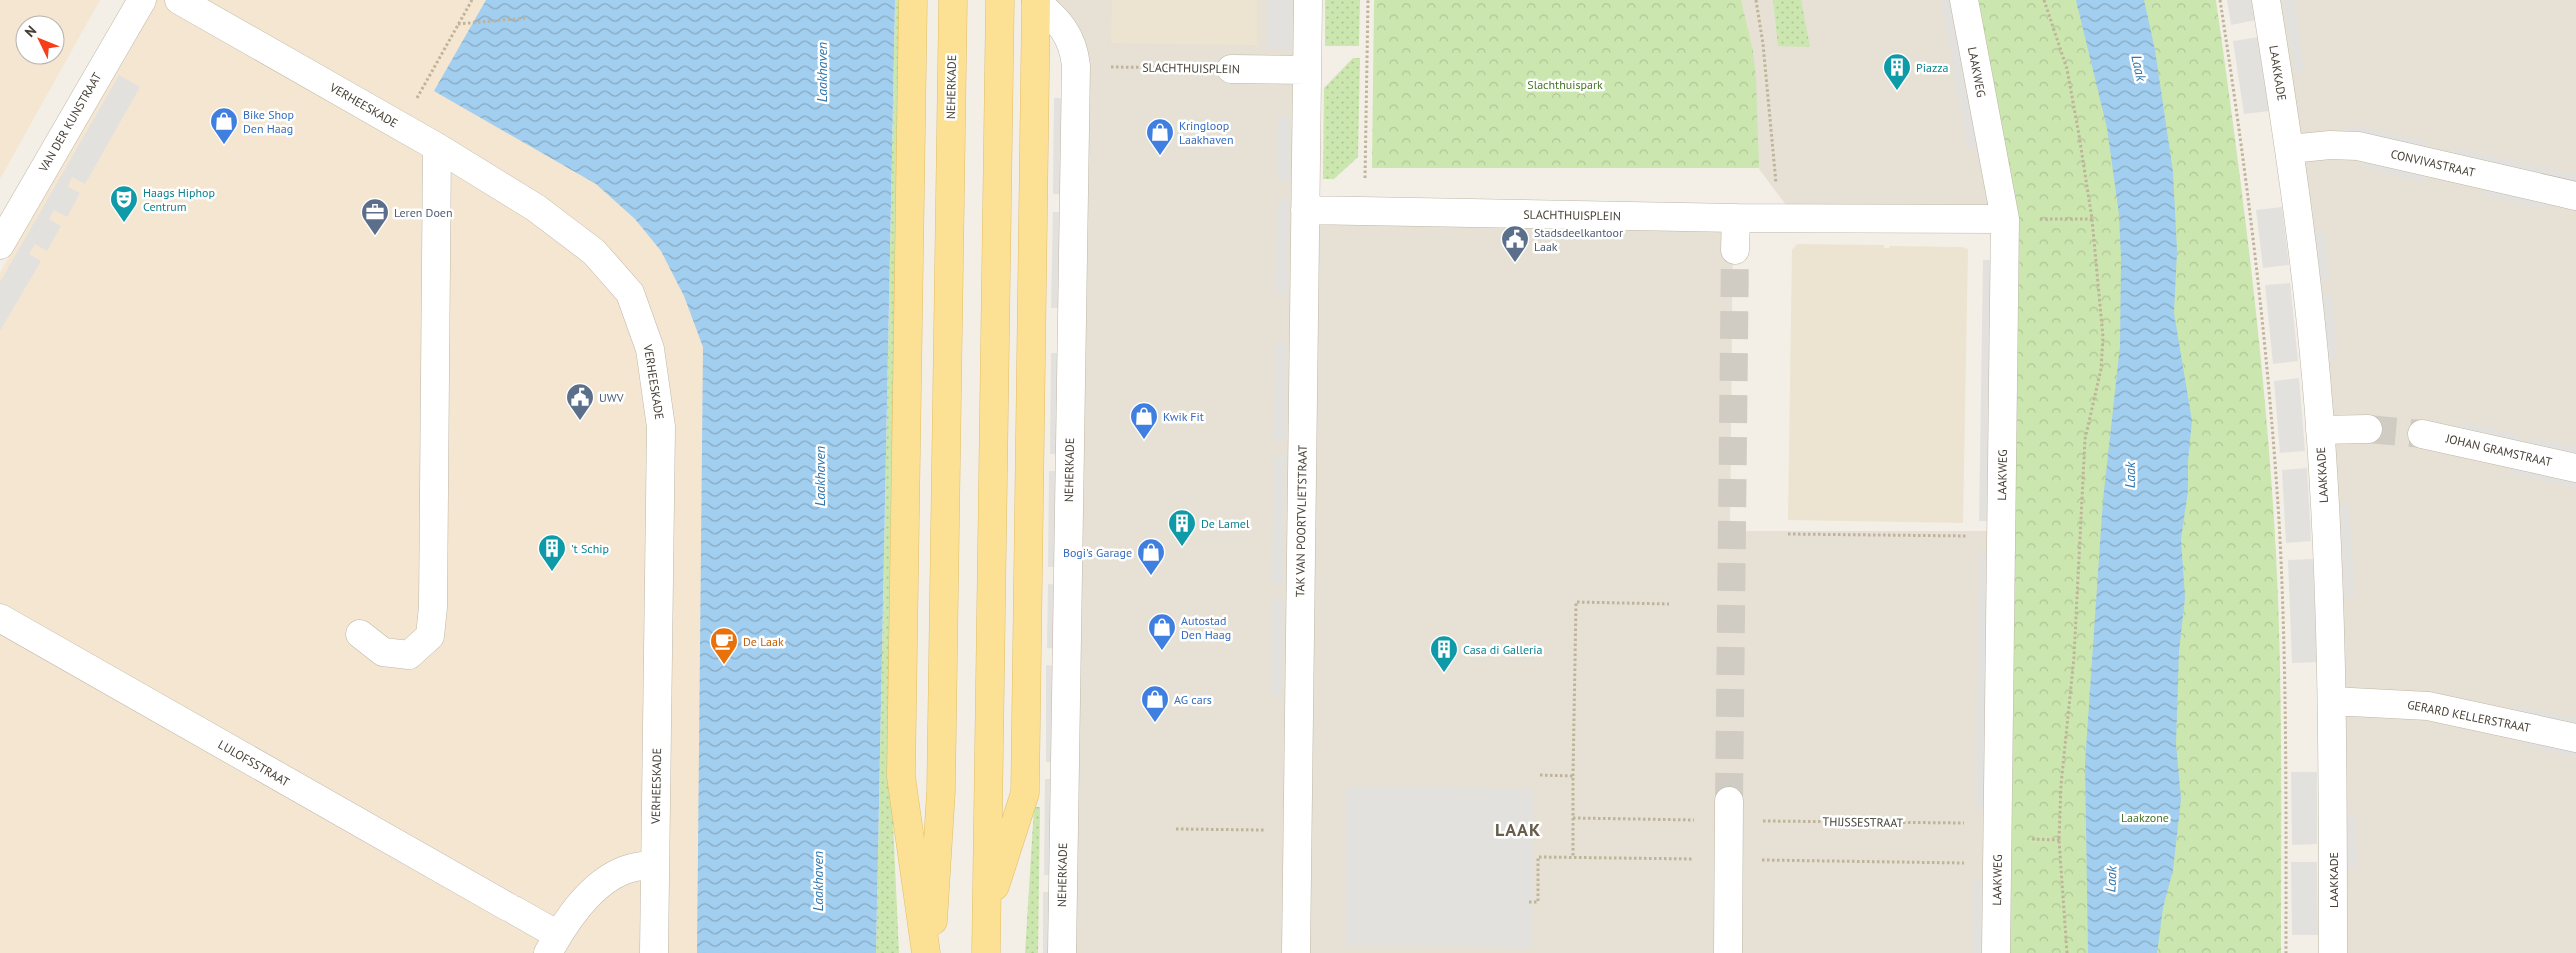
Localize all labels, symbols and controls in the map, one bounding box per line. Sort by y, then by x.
north arrow [15,15,65,65]
text: N [21,22,40,41]
water label: Laakhaven [813,42,831,102]
street label: LAAKKADE [2266,44,2290,102]
street label: LAAKWEG [1965,45,1989,99]
building icon: Piazza [1882,52,1912,91]
water label: Laak [2127,53,2151,83]
street label: NEHERKADE [943,55,959,119]
street label: SLACHTHUISPLEIN [1142,60,1240,76]
place label: Piazza [1916,60,1949,75]
street label: VAN DER KUNSTRAAT [35,69,105,175]
park label: Slachthuispark [1527,77,1603,92]
street label: VERHEESKADE [326,79,401,130]
shop icon: Bike Shop Den Haag [209,106,239,145]
place label: Bike Shop Den Haag [243,107,294,136]
shop icon: Kringloop Laakhaven [1145,117,1175,156]
place label: Kringloop Laakhaven [1179,118,1233,147]
street label: CONVIVASTRAAT [2389,146,2477,180]
theatre icon: Haags Hiphop Centrum [109,184,139,223]
place label: Haags Hiphop Centrum [143,185,215,214]
office icon: Leren Doen [360,197,390,236]
place label: Leren Doen [394,205,452,220]
street label: SLACHTHUISPLEIN [1523,207,1621,223]
public building icon: Stadsdeelkantoor Laak [1500,224,1530,263]
place label: Stadsdeelkantoor Laak [1534,225,1623,254]
street label: VERHEESKADE [640,342,667,421]
public building icon: UWV [565,382,595,421]
place label: UWV [599,390,624,405]
shop icon: Kwik Fit [1129,401,1159,440]
place label: Kwik Fit [1163,409,1204,424]
street label: JOHAN GRAMSTRAAT [2443,430,2554,470]
street label: NEHERKADE [1061,438,1077,502]
street label: TAK VAN POORTVLIETSTRAAT [1292,444,1310,597]
water label: Laakhaven [811,446,829,506]
street label: LAAKKADE [2313,447,2331,503]
street label: LAAKWEG [1994,449,2010,501]
water label: Laak [2121,461,2139,488]
building icon: De Lamel [1167,508,1197,547]
place label: De Lamel [1201,516,1250,531]
building icon: 't Schip [537,533,567,572]
shop icon: Bogi's Garage [1136,537,1166,576]
place label: 't Schip [571,541,609,556]
place label: Bogi's Garage [1063,545,1132,560]
shop icon: Autostad Den Haag [1147,612,1177,651]
place label: Autostad Den Haag [1181,613,1231,642]
cafe icon: De Laak [709,626,739,665]
place label: De Laak [743,634,784,649]
building icon: Casa di Galleria [1429,634,1459,673]
place label: Casa di Galleria [1463,642,1542,657]
shop icon: AG cars [1140,684,1170,723]
place label: AG cars [1174,692,1212,707]
street label: GERARD KELLERSTRAAT [2406,697,2532,735]
street label: LULOFSSTRAAT [216,737,293,790]
street label: VERHEESKADE [648,748,664,825]
park label: Laakzone [2121,810,2169,825]
street label: THIJSSESTRAAT [1823,814,1904,830]
district label: LAAK [1495,818,1541,841]
street label: NEHERKADE [1054,843,1070,907]
water label: Laakhaven [809,851,827,911]
street label: LAAKKADE [2326,852,2341,908]
street label: LAAKWEG [1989,854,2005,906]
water label: Laak [2101,865,2121,893]

